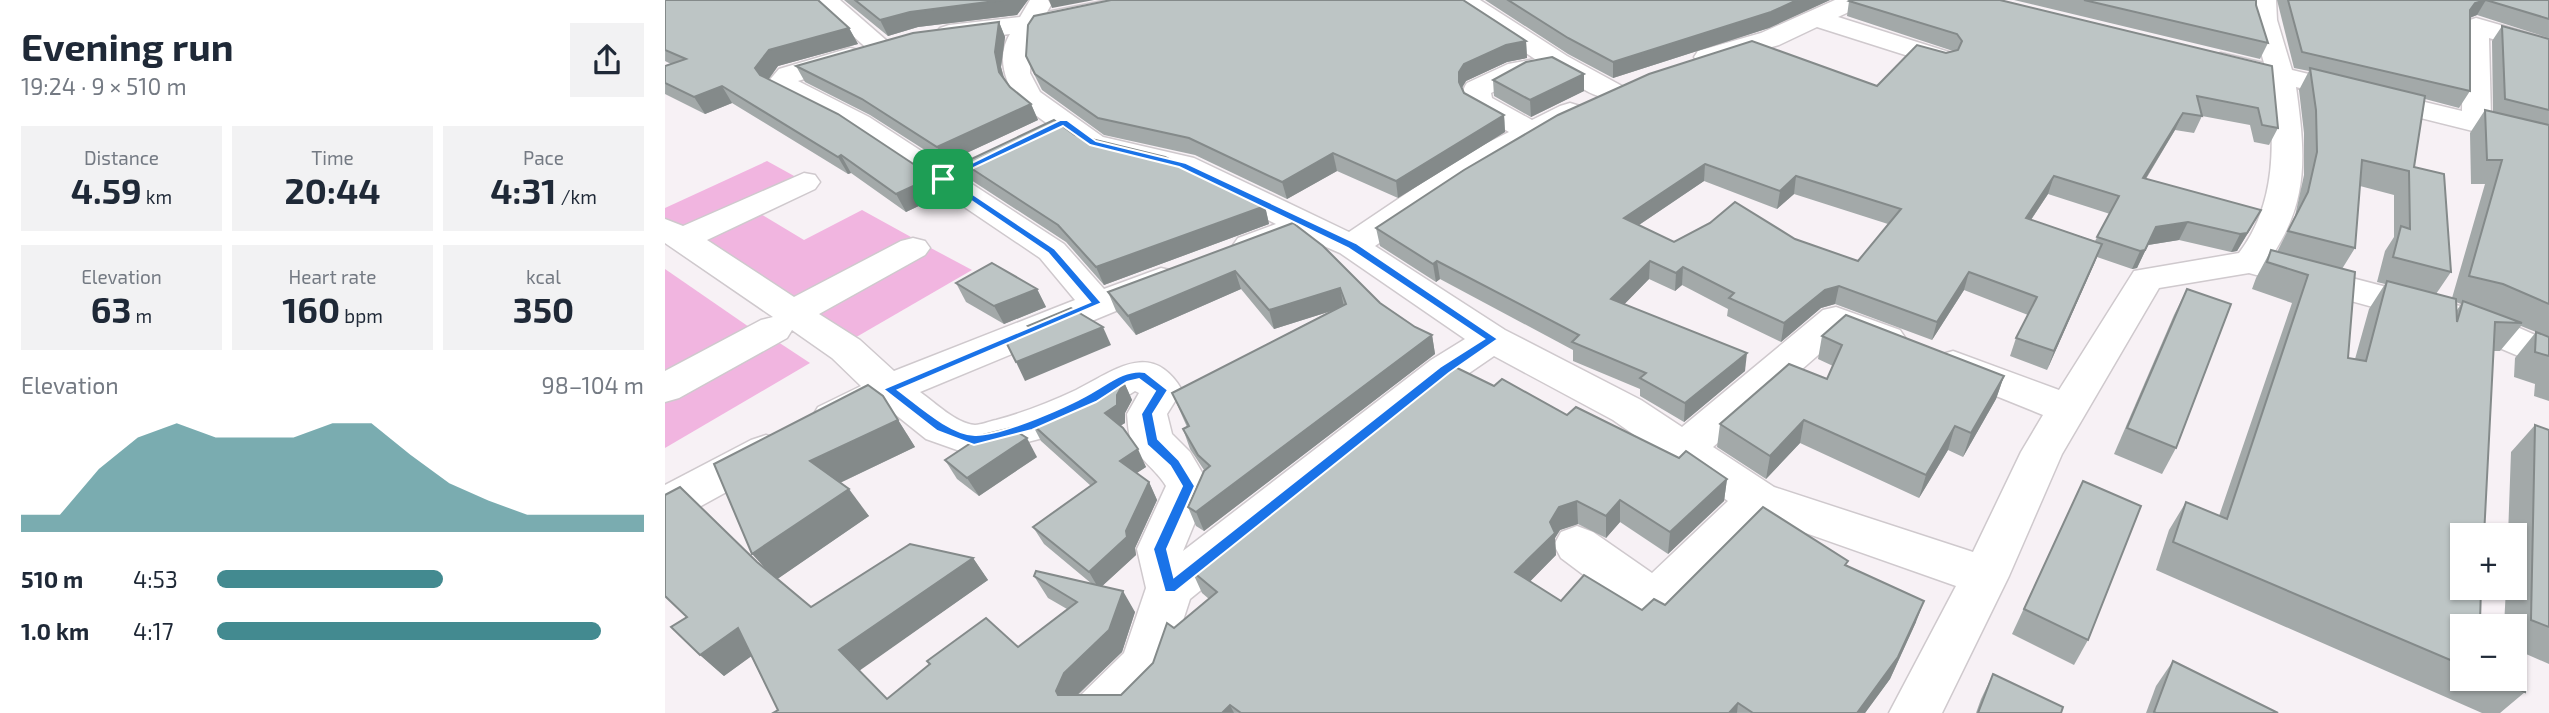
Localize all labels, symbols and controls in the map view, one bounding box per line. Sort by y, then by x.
text: Evening run [21,23,234,69]
button: share [570,23,644,97]
text: 19:24 · 9 × 510 m [21,72,187,100]
text: Distance [84,146,159,169]
text: Time [311,146,354,169]
text: Pace [523,146,564,169]
pin [913,149,973,209]
icon: arrive [924,160,962,198]
text: 4.59 [71,169,142,211]
text: 20:44 [284,169,381,211]
text: 4:31 [490,169,556,211]
text: km [142,185,172,208]
text: /km [556,185,597,208]
text: Elevation [81,265,162,288]
text: Heart rate [289,265,376,288]
text: kcal [526,265,561,288]
text: 63 [91,288,131,330]
text: 160 [282,288,340,330]
text: 350 [513,288,574,330]
text: m [131,304,152,327]
text: bpm [340,304,383,327]
text: Elevation [21,371,119,399]
text: 98–104 m [542,371,644,399]
map controls [2450,523,2527,691]
button: + [2450,523,2527,600]
text: 510 m [21,565,83,593]
text: 4:53 [133,565,178,593]
button: − [2450,614,2527,691]
text: 1.0 km [21,617,89,645]
text: 4:17 [133,617,174,645]

